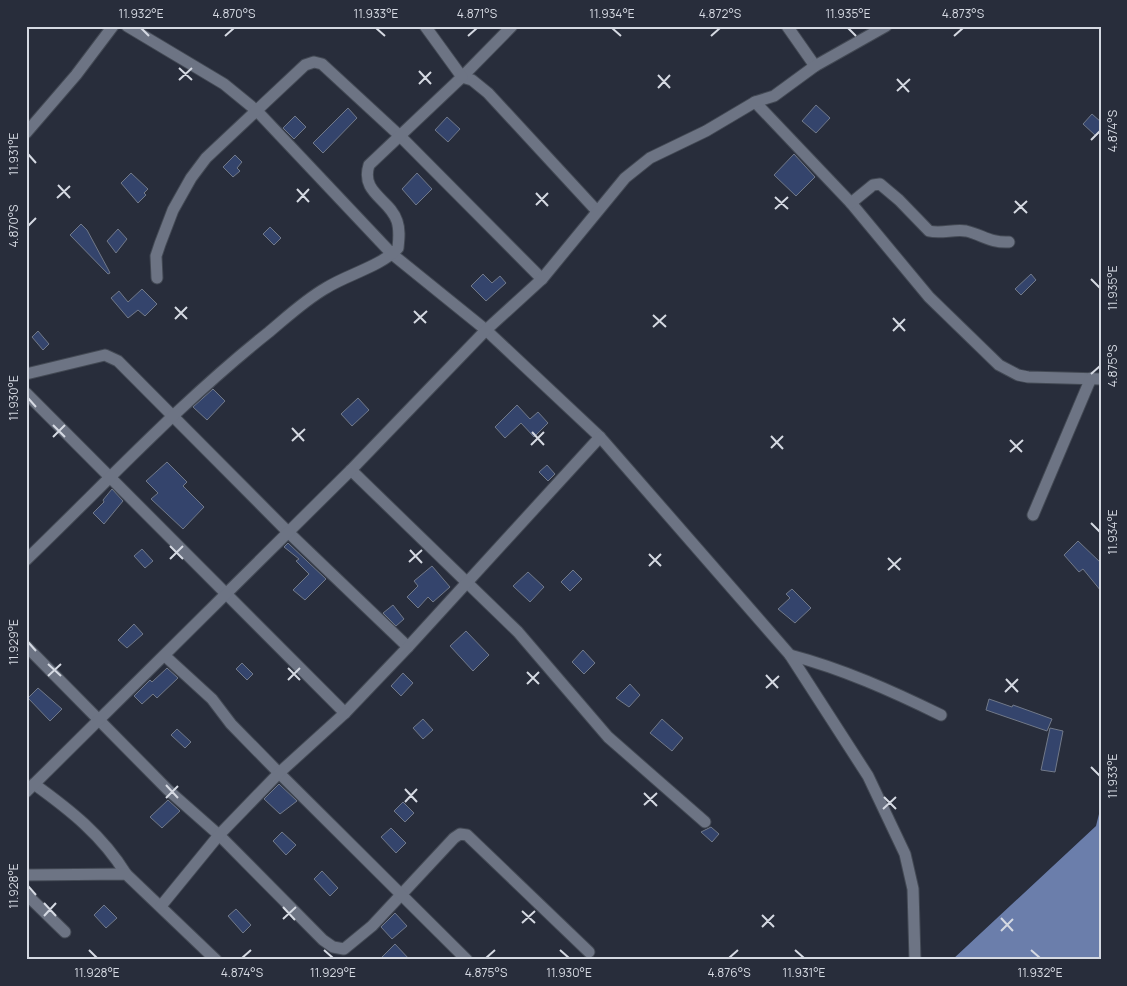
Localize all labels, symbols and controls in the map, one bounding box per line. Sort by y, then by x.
text: 11.932°E [118,5,164,22]
text: 4.870°S [213,5,255,22]
text: 11.933°E [354,5,399,22]
text: 4.871°S [457,5,497,22]
text: 11.934°E [589,5,635,22]
text: 4.872°S [699,5,741,22]
text: 11.935°E [825,5,871,22]
text: 4.873°S [942,5,984,22]
text: 4.874°S [1104,110,1121,152]
text: 11.931°E [5,132,22,175]
text: 4.870°S [5,205,22,247]
text: 11.935°E [1104,265,1121,311]
text: 4.875°S [1104,345,1121,387]
text: 11.930°E [5,375,22,421]
text: 11.934°E [1104,509,1121,555]
text: 11.929°E [5,619,22,665]
text: 11.933°E [1104,753,1121,798]
text: 11.928°E [5,863,22,909]
text: 11.928°E [74,964,120,981]
text: 4.874°S [221,964,263,981]
text: 11.929°E [310,964,356,981]
text: 4.875°S [465,964,507,981]
text: 11.930°E [546,964,592,981]
text: 4.876°S [707,964,751,981]
text: 11.931°E [783,964,826,981]
text: 11.932°E [1017,964,1063,981]

